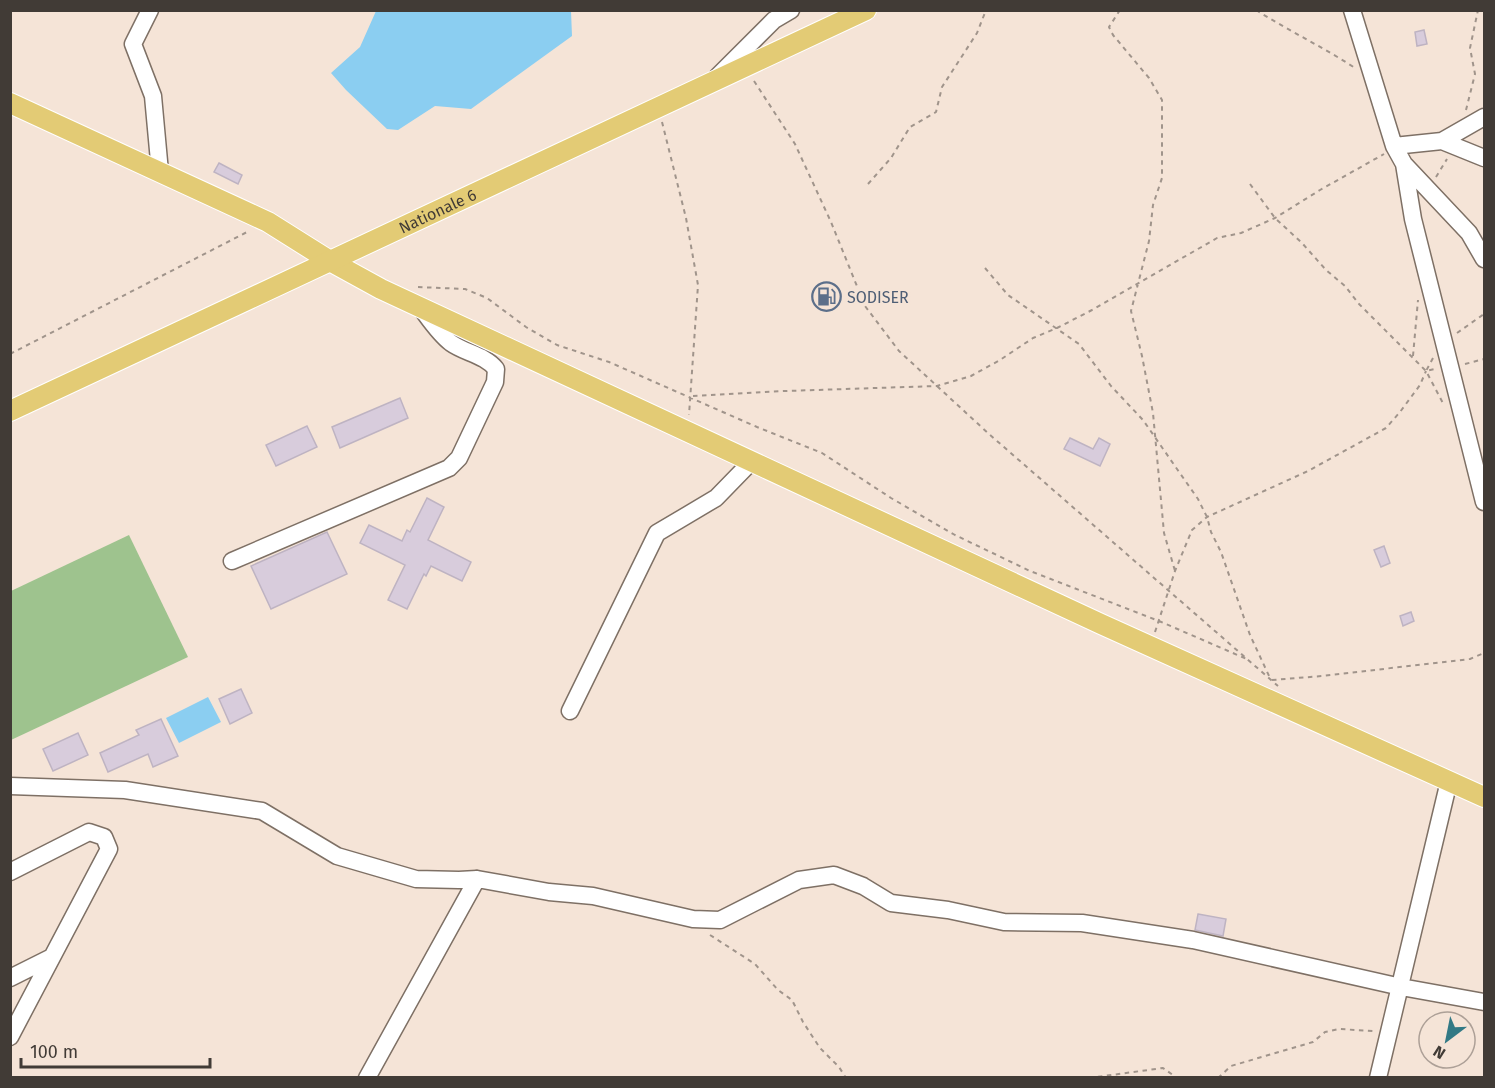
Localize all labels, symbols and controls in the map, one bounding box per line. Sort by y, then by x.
street label: Nationale 6 [396,184,479,237]
fuel station icon: SODISER [810,281,842,313]
place label: SODISER [847,288,909,307]
north arrow [1417,1010,1477,1070]
scale bar [21,1031,210,1069]
text: 100 m [30,1041,78,1063]
text: N [1430,1041,1449,1063]

